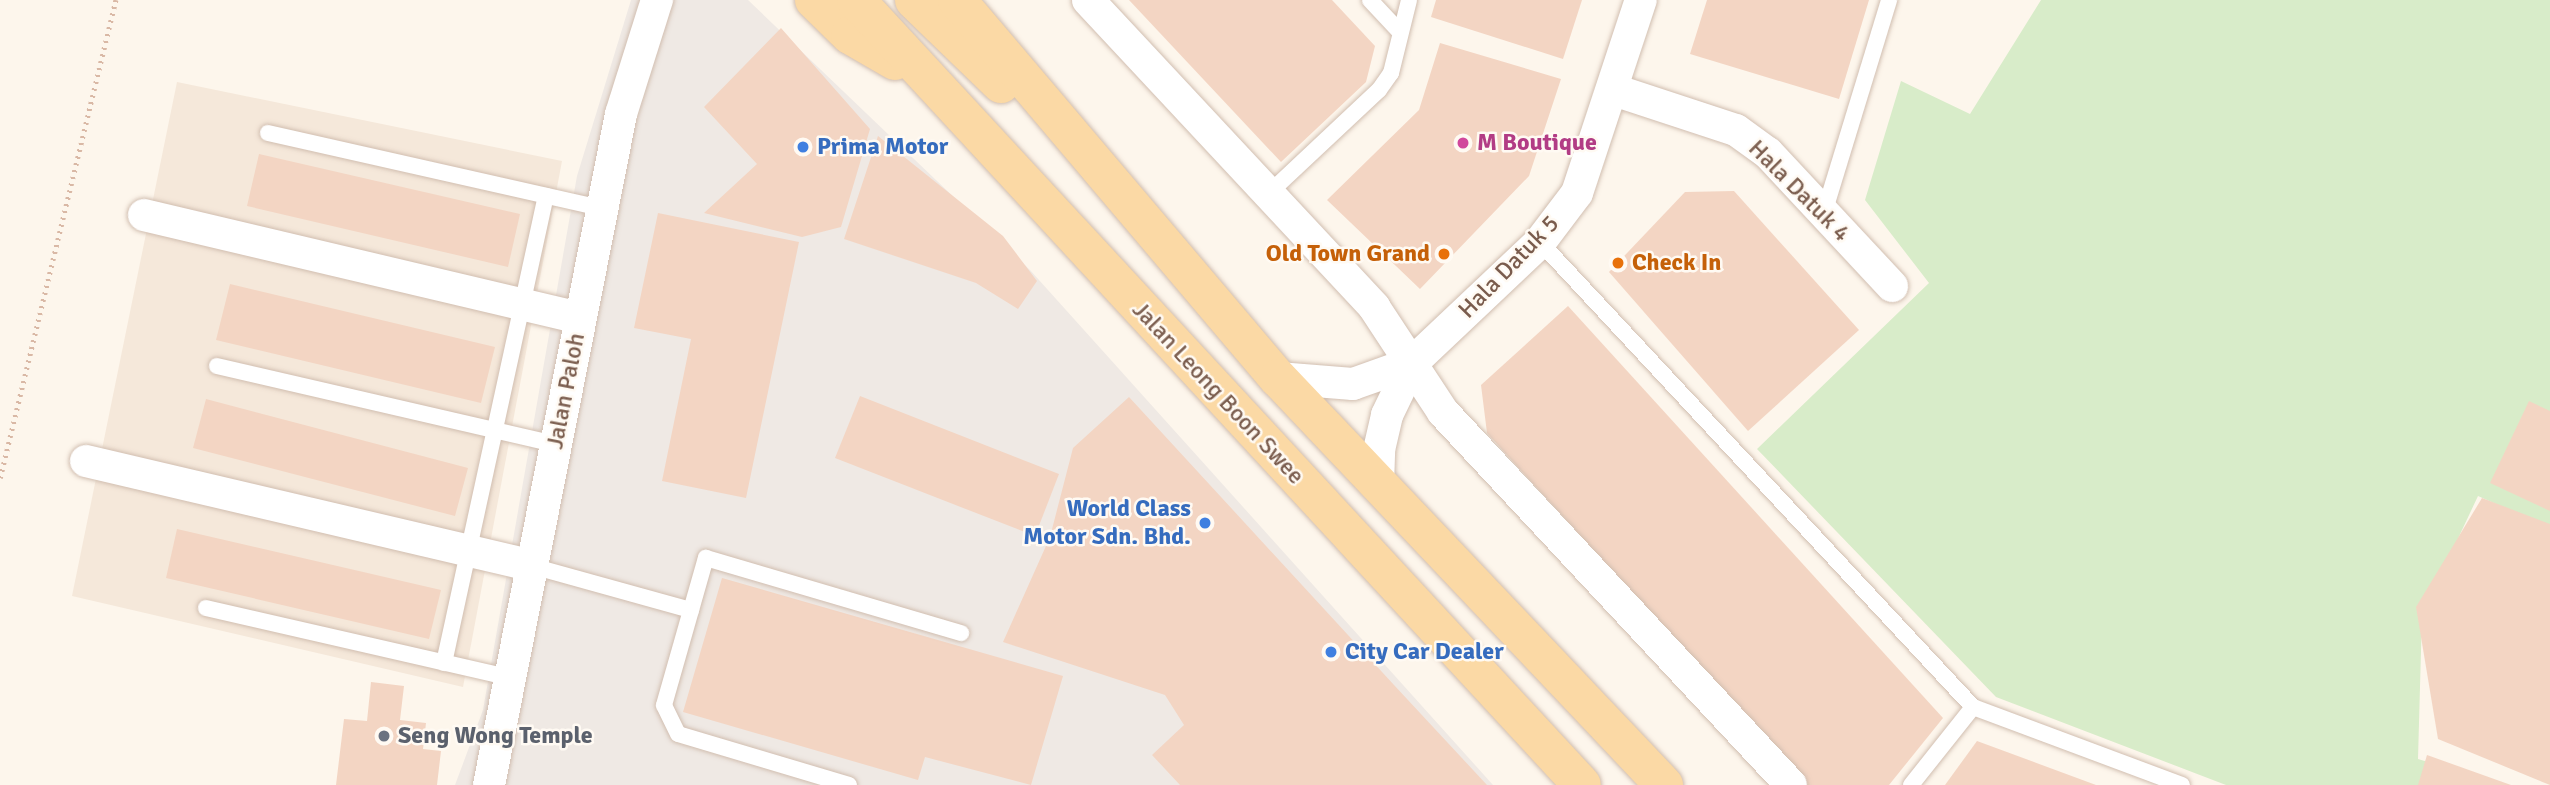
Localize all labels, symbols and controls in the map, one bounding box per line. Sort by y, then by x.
place label: M Boutique [1477,129,1597,157]
place label: Prima Motor [817,133,948,161]
street label: Hala Datuk 4 [1742,134,1856,248]
marker: M Boutique [1455,135,1471,151]
marker: Prima Motor [795,139,811,155]
street label: Hala Datuk 5 [1453,210,1565,324]
place label: Old Town Grand [1266,240,1430,268]
marker: Old Town Grand [1436,246,1452,262]
place label: Check In [1632,249,1721,277]
marker: Check In [1610,255,1626,271]
street label: Jalan Leong Boon Swee [1126,296,1310,490]
street label: Jalan Paloh [541,331,591,451]
place label: World Class Motor Sdn. Bhd. [1023,495,1191,551]
marker: World Class Motor Sdn. Bhd. [1197,515,1213,531]
place label: City Car Dealer [1345,638,1504,666]
marker: City Car Dealer [1323,644,1339,660]
place label: Seng Wong Temple [398,722,593,750]
marker: Seng Wong Temple [376,728,392,744]

